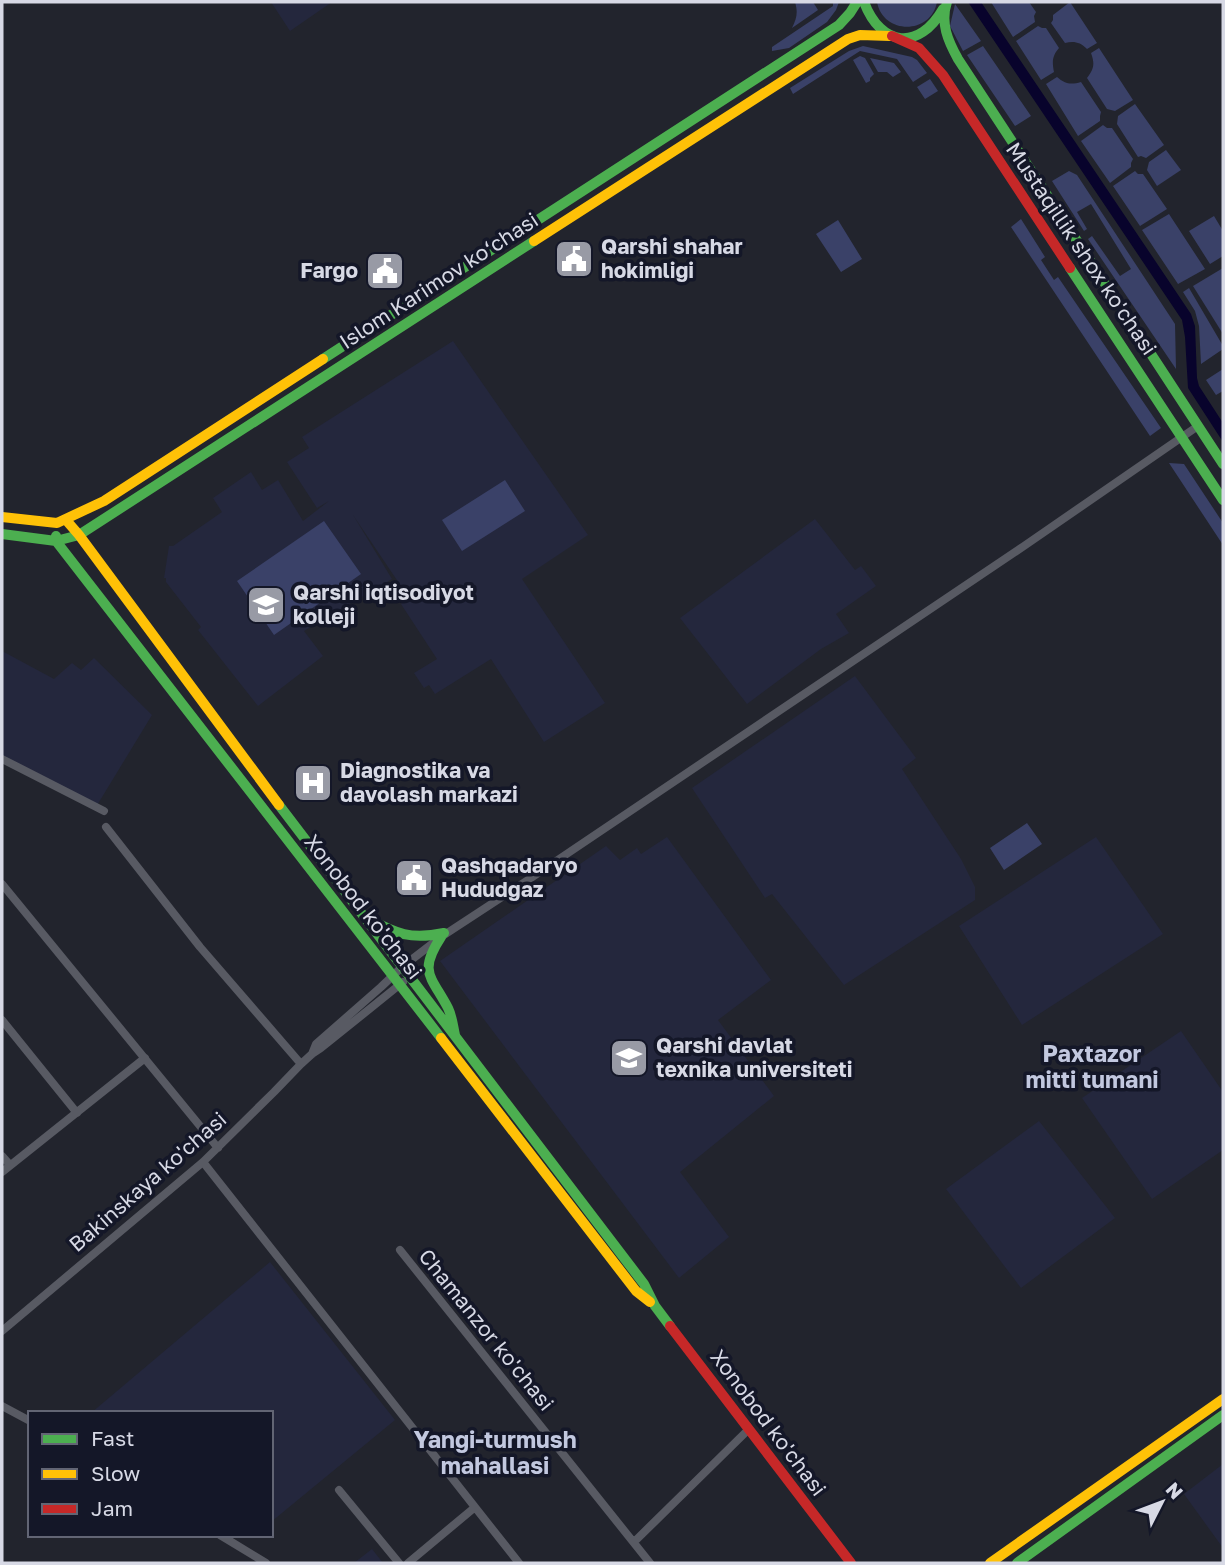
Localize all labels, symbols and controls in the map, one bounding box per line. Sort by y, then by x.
street label: Mustaqillik shox ko'chasi [1001,137,1163,360]
street label: Islom Karimov ko‘chasi [334,206,543,354]
place label: Qarshi shahar hokimligi [601,233,743,283]
public building icon: Qarshi shahar hokimligi [553,238,595,280]
public building icon: Fargo [364,250,406,292]
place label: Fargo [300,257,358,283]
place label: Qarshi iqtisodiyot kolleji [293,579,474,629]
school or university icon: Qarshi iqtisodiyot kolleji [245,584,287,626]
place label: Diagnostika va davolash markazi [340,757,518,807]
hospital icon: Diagnostika va davolash markazi [292,762,334,804]
street label: Xonobod ko'chasi [299,829,428,984]
place label: Qashqadaryo Hududgaz [441,852,578,902]
public building icon: Qashqadaryo Hududgaz [393,857,435,899]
place label: Qarshi davlat texnika universiteti [656,1032,852,1082]
school or university icon: Qarshi davlat texnika universiteti [608,1037,650,1079]
district label: Paxtazor mitti tumani [1025,1039,1159,1093]
street label: Bakinskaya ko'chasi [63,1106,231,1257]
street label: Chamanzor ko'chasi [414,1243,560,1415]
street label: Xonobod ko'chasi [705,1344,832,1501]
legend [28,1411,273,1537]
text: Fast [91,1425,134,1451]
district label: Yangi-turmush mahallasi [413,1425,577,1479]
text: Slow [91,1460,140,1486]
north arrow [1127,1467,1197,1537]
text: N [1162,1477,1188,1503]
text: Jam [91,1495,133,1521]

